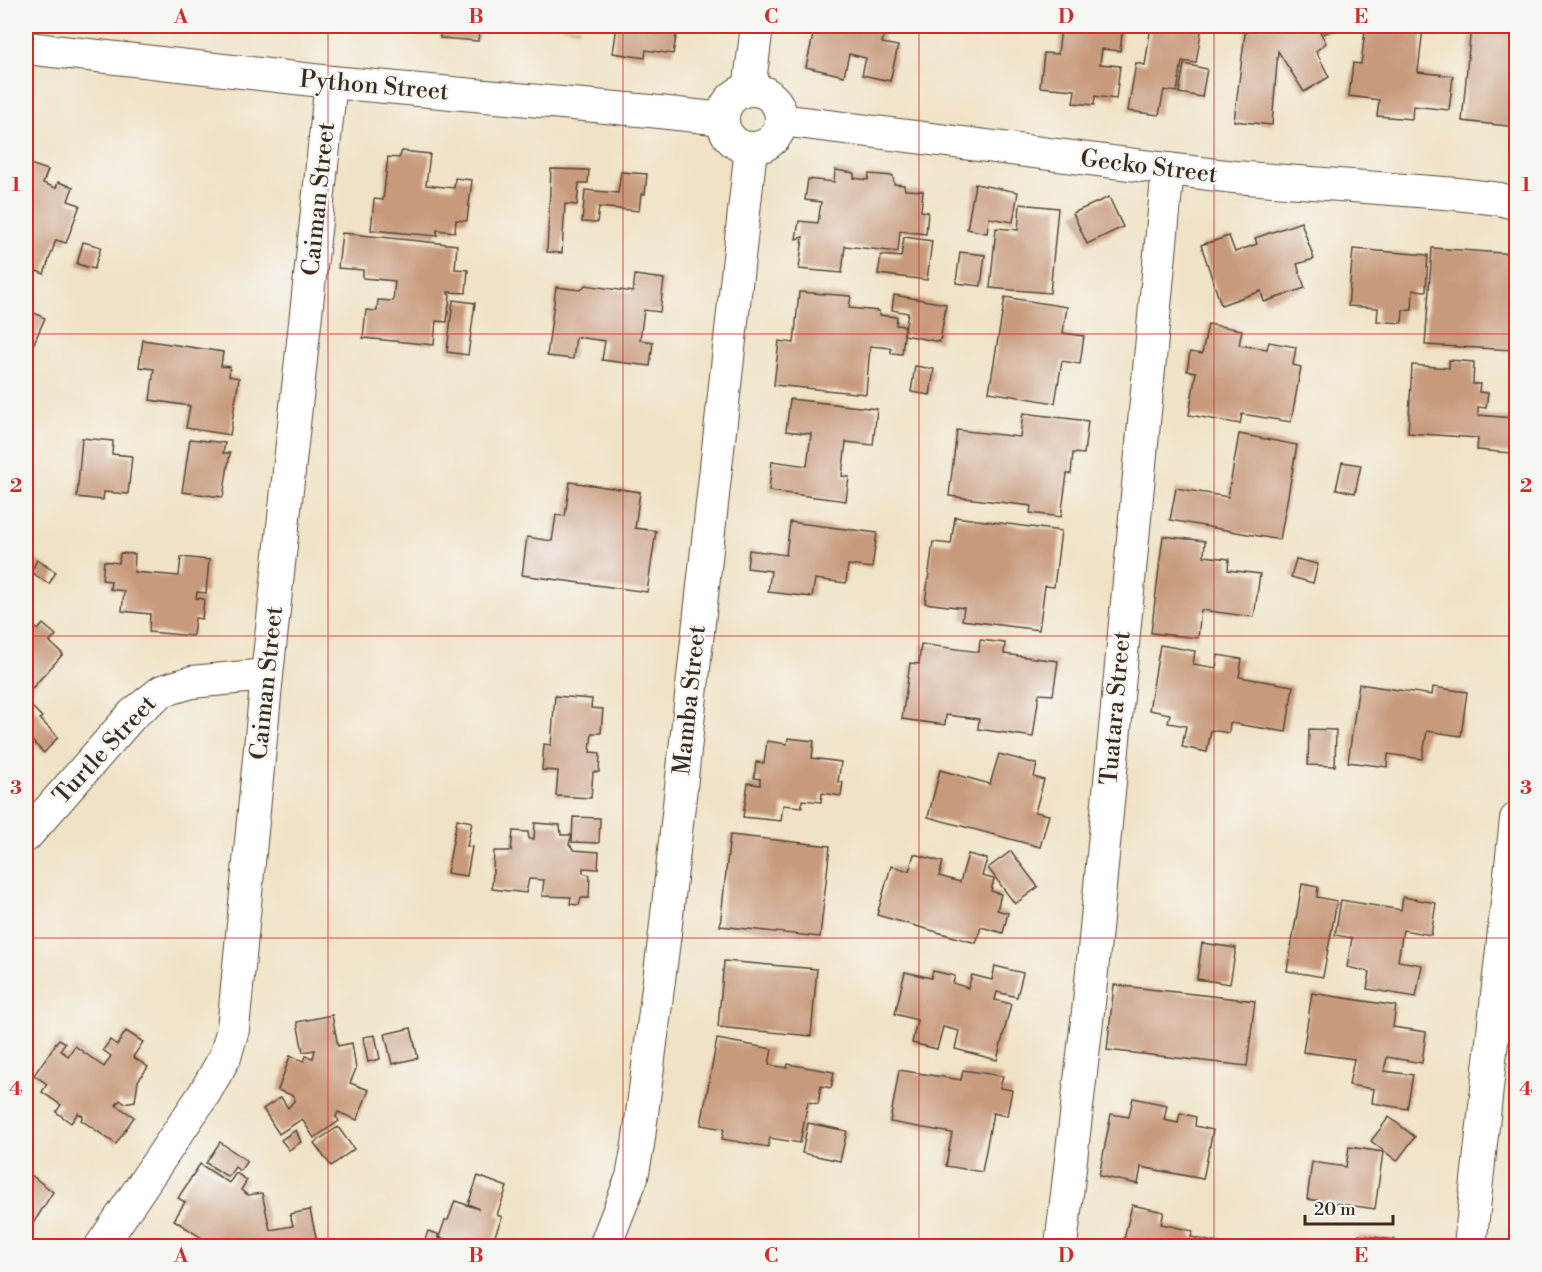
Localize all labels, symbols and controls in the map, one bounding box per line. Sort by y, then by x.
text: A [173,5,189,30]
text: B [468,5,484,30]
text: C [764,5,778,30]
text: D [1058,5,1074,30]
text: E [1354,5,1368,30]
street label: Python Street [298,65,450,107]
street label: Caiman Street [296,120,342,277]
street label: Gecko Street [1079,144,1220,190]
text: 1 [11,173,21,198]
text: 1 [1521,173,1531,198]
text: 2 [10,474,22,499]
text: 2 [1520,474,1532,499]
street label: Caiman Street [244,604,290,761]
street label: Mamba Street [667,623,713,776]
street label: Tuatara Street [1094,629,1138,786]
street label: Turtle Street [47,689,163,811]
text: 3 [10,776,22,801]
text: 3 [1520,776,1532,801]
text: 4 [9,1077,23,1102]
text: 4 [1519,1077,1533,1102]
scale bar [1305,1188,1394,1226]
text: 20 m [1314,1198,1356,1221]
text: A [173,1244,189,1269]
text: B [468,1244,484,1269]
text: C [764,1244,778,1269]
text: D [1058,1244,1074,1269]
text: E [1354,1244,1368,1269]

